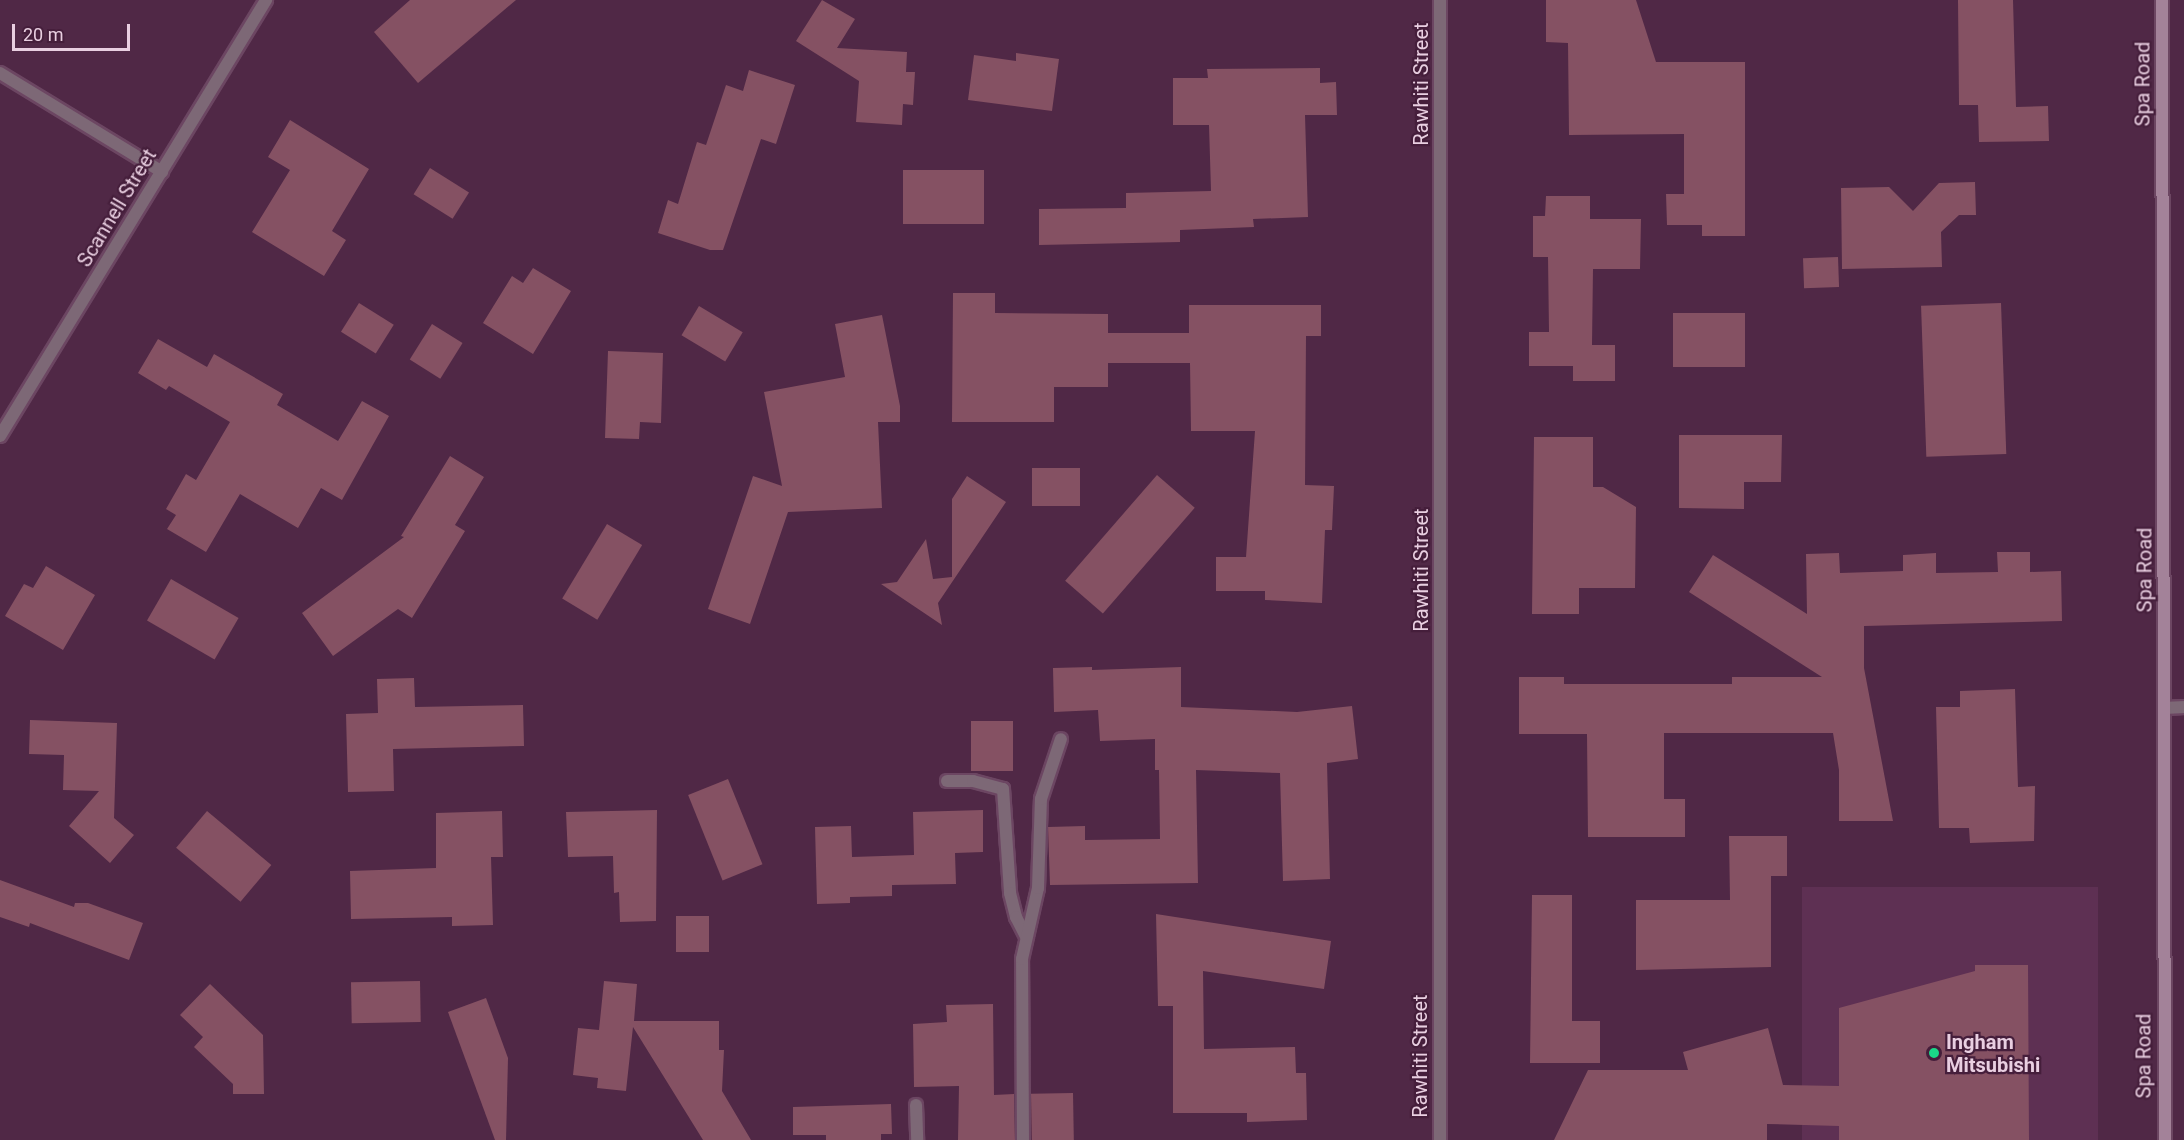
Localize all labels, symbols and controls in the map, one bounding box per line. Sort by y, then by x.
scale bar [15,12,134,50]
street label: Rawhiti Street [1409,22,1433,146]
text: 20 m [23,24,63,45]
street label: Spa Road [2131,42,2155,126]
street label: Scannell Street [72,145,162,271]
street label: Rawhiti Street [1409,508,1433,632]
street label: Spa Road [2133,528,2157,612]
street label: Rawhiti Street [1408,994,1432,1118]
street label: Spa Road [2132,1014,2156,1098]
place label: Ingham Mitsubishi [1946,1030,2040,1077]
marker: Ingham Mitsubishi [1927,1046,1941,1060]

